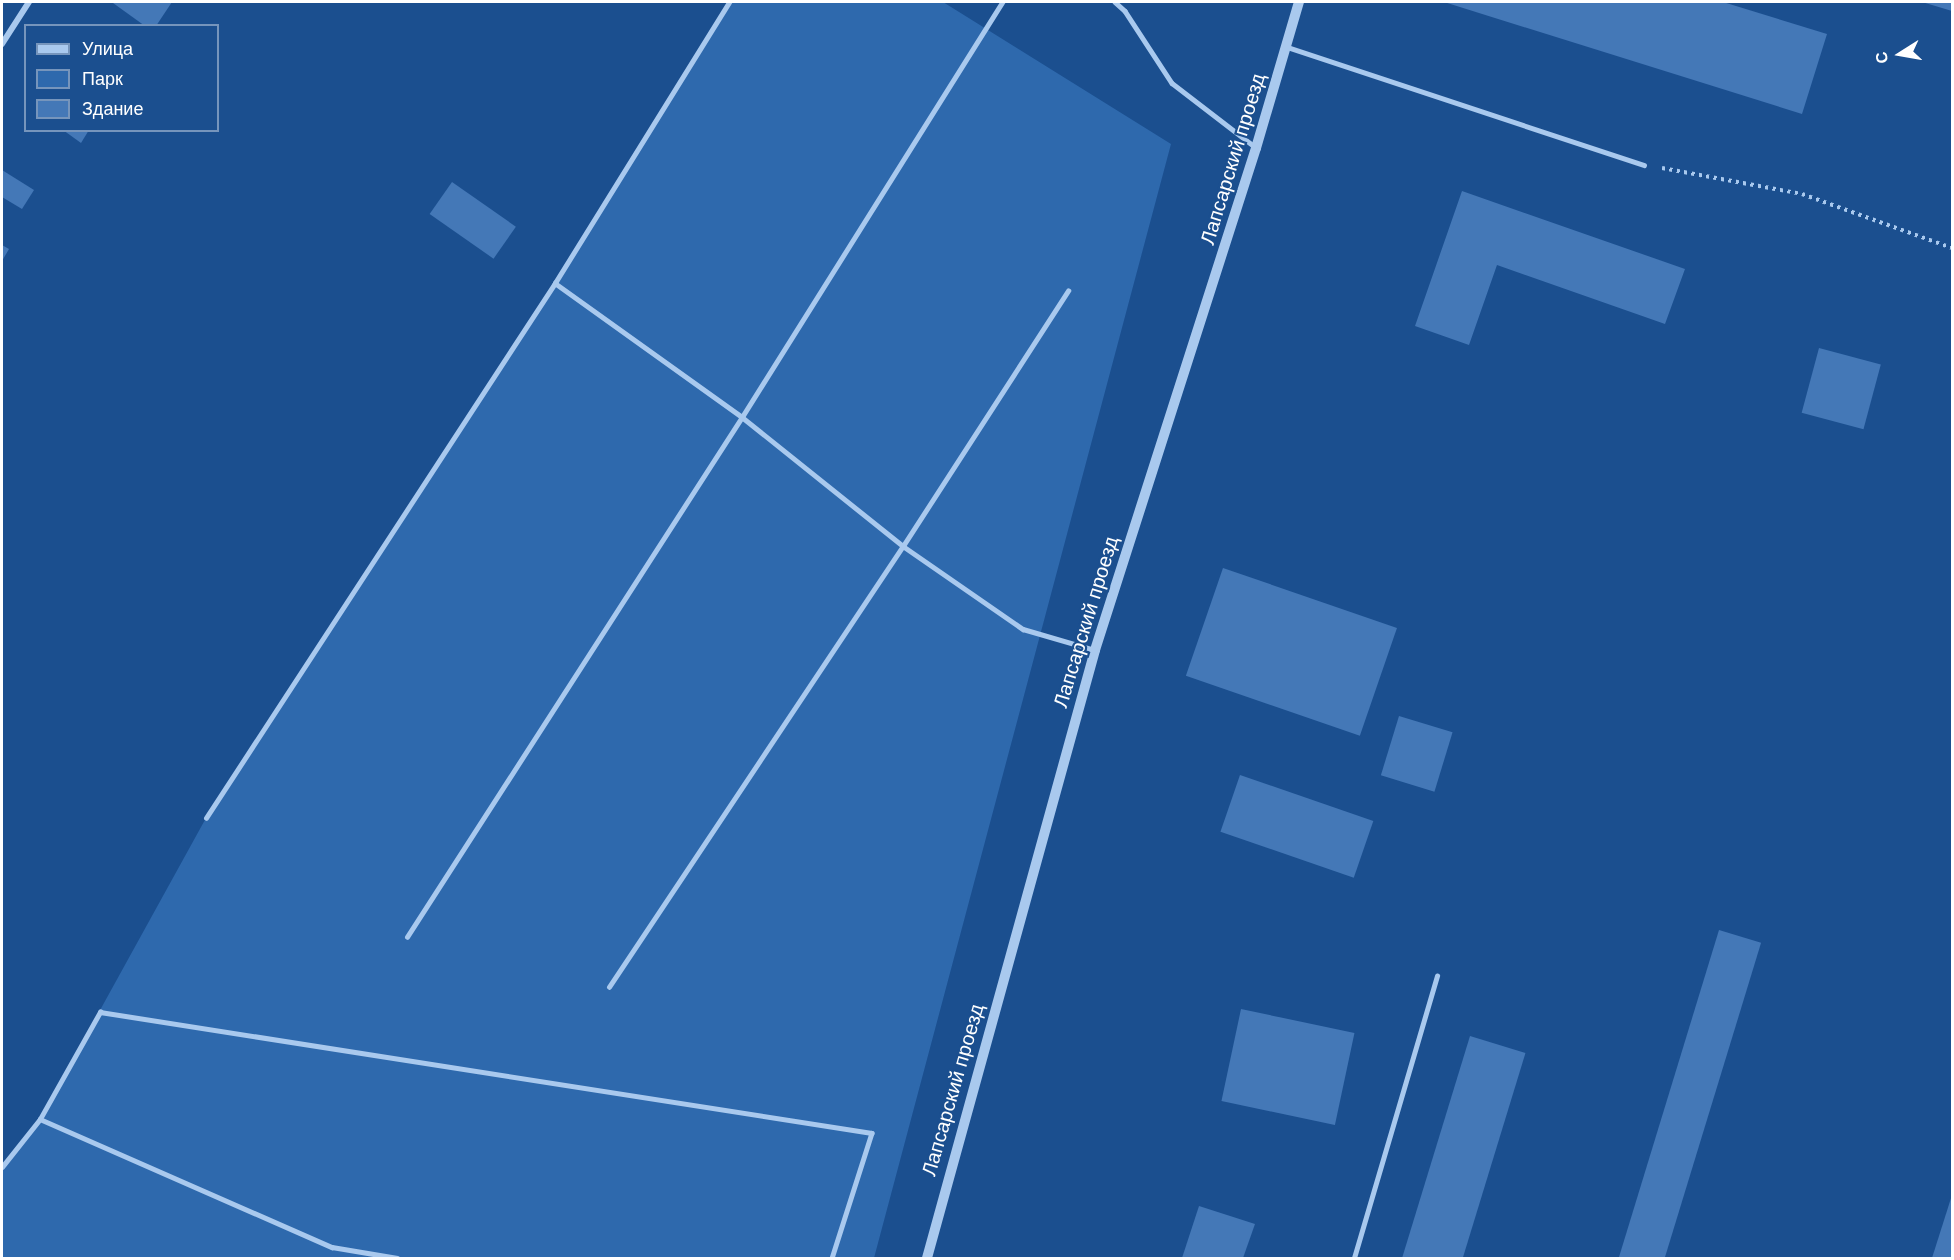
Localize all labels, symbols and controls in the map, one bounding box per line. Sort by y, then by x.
legend [24,24,219,132]
north arrow [1870,24,1930,84]
text: Улица [82,37,133,61]
text: С [1870,50,1893,65]
text: Парк [82,67,123,91]
street label: Лапсарский проезд [1196,70,1270,248]
text: Здание [82,97,143,121]
street label: Лапсарский проезд [1049,533,1123,711]
street label: Лапсарский проезд [917,1001,989,1179]

